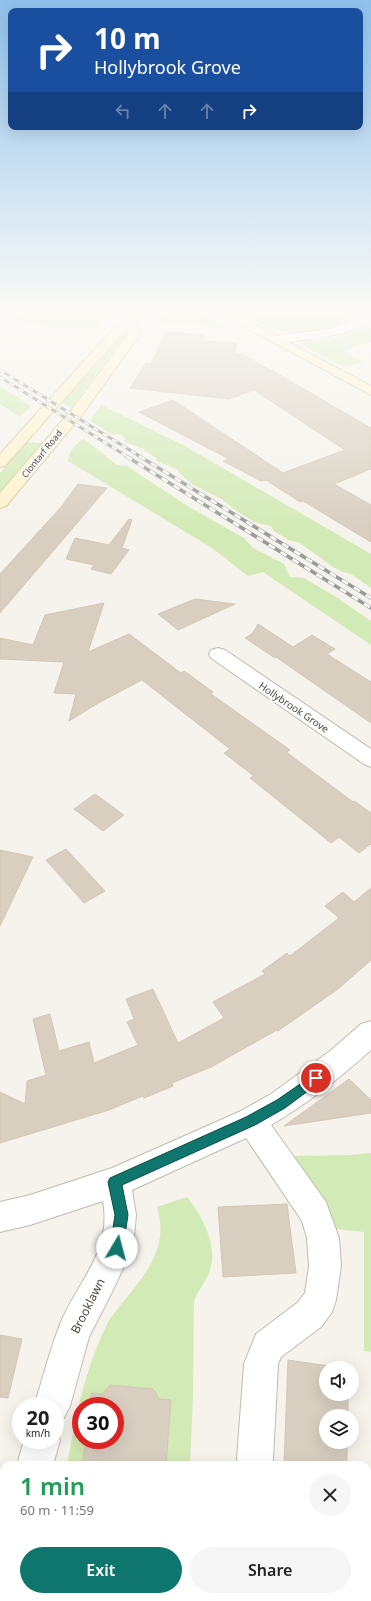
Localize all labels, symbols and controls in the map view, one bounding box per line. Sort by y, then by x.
text: 10 m [94,19,161,57]
icon: right [28,24,80,76]
text: Hollybrook Grove [94,55,241,79]
icon: left [112,100,134,122]
icon: ahead [154,100,176,122]
icon: ahead [196,100,218,122]
icon: right [238,100,260,122]
street label: Clontarf Road [18,427,65,480]
street label: Hollybrook Grove [256,678,332,736]
pin [299,1061,333,1095]
icon: arrive [305,1067,327,1089]
position arrow [96,1227,138,1269]
street label: Brooklawn [66,1275,109,1336]
map controls [319,1361,359,1449]
button: sound [319,1361,359,1401]
speed limit sign: 30 [72,1397,124,1449]
text: 20 [27,1404,49,1431]
button: layers [319,1409,359,1449]
text: km/h [26,1426,50,1440]
text: 1 min [20,1469,85,1502]
button: close [309,1474,351,1516]
text: 60 m · 11:59 [20,1501,94,1519]
button: Exit [20,1547,182,1593]
button: Share [190,1547,351,1593]

